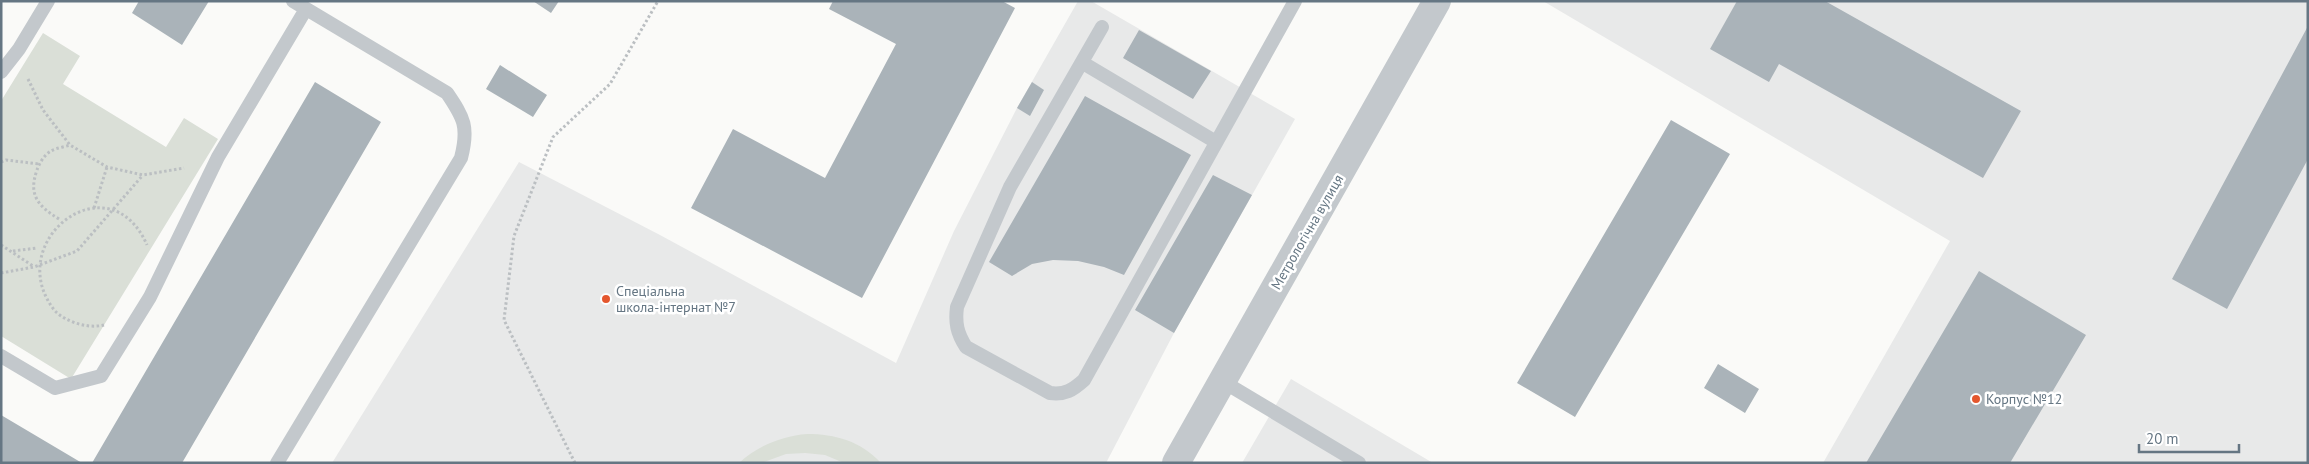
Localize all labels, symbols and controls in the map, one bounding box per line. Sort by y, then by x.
street label: Метрологічна вулиця [1267,171,1347,293]
place label: Спеціальна школа-інтернат №7 [616,282,736,316]
marker: Спеціальна школа-інтернат №7 [600,293,612,305]
place label: Корпус №12 [1986,390,2062,408]
marker: Корпус №12 [1970,393,1982,405]
scale bar [2139,422,2239,454]
text: 20 m [2146,429,2179,448]

